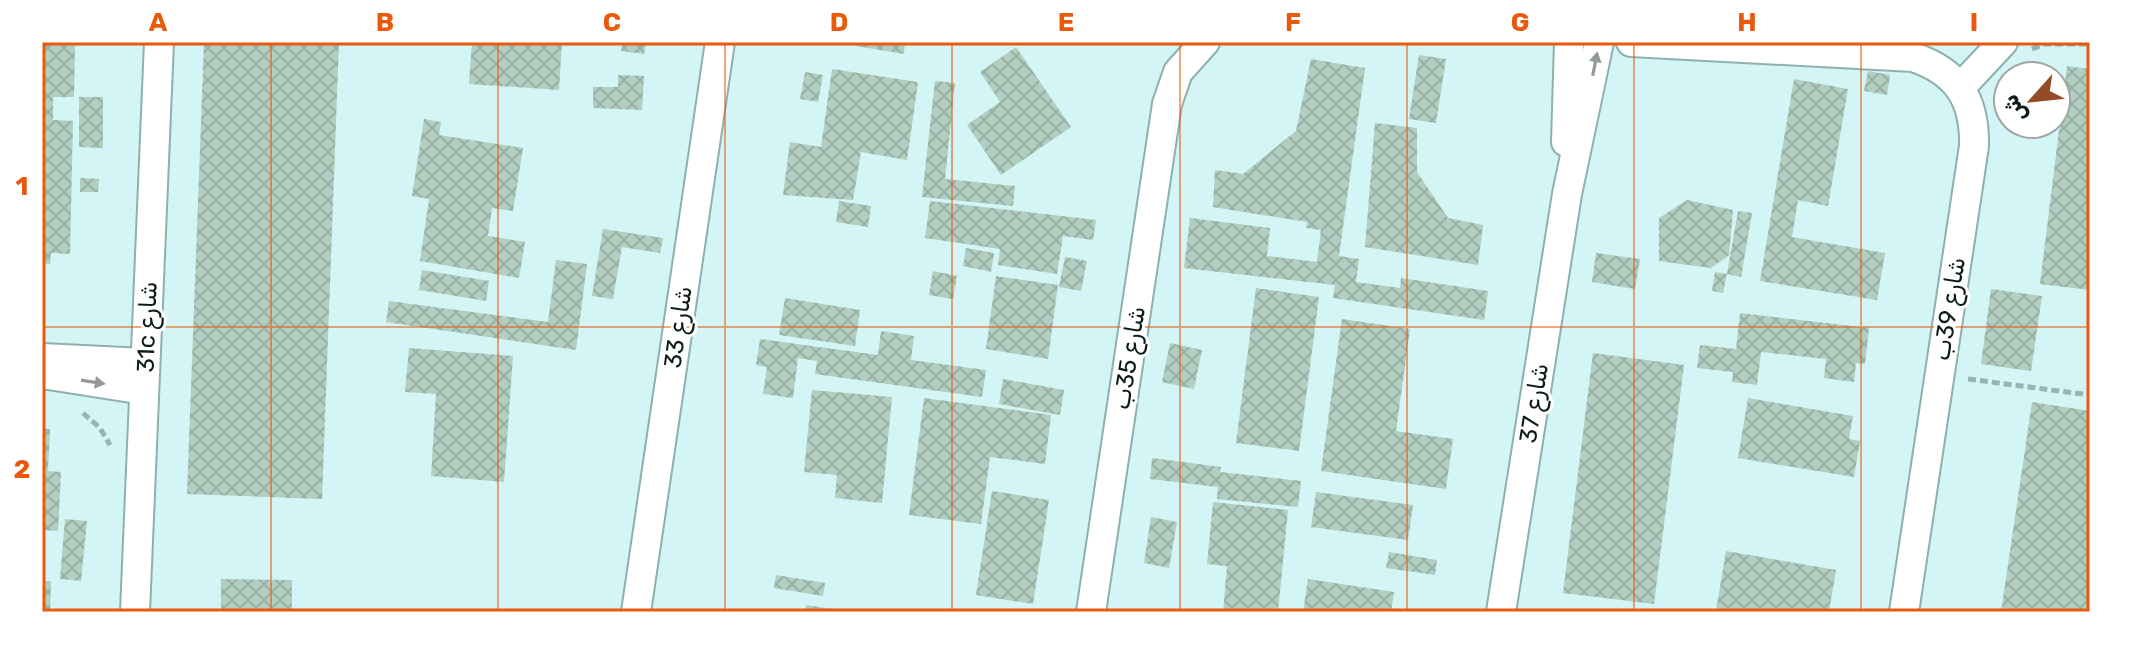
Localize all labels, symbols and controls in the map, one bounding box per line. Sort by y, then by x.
text: A [149,7,168,38]
text: B [376,7,394,38]
text: C [603,7,621,38]
text: D [830,7,848,38]
text: E [1058,7,1074,38]
text: F [1285,7,1301,38]
text: G [1511,7,1529,38]
text: H [1737,7,1757,38]
text: I [1970,7,1978,38]
one-way arrow [1589,51,1602,76]
north arrow [1992,60,2072,140]
text: ش [1996,90,2033,127]
text: 1 [16,171,28,202]
street label: شارع 39ب [1927,255,1973,363]
street label: 31c شارع [131,281,165,373]
street label: شارع 33 [658,284,700,370]
street label: شارع 35ب [1107,304,1153,412]
street label: شارع 37 [1514,361,1556,445]
one-way arrow [81,376,106,389]
text: 2 [14,454,30,485]

